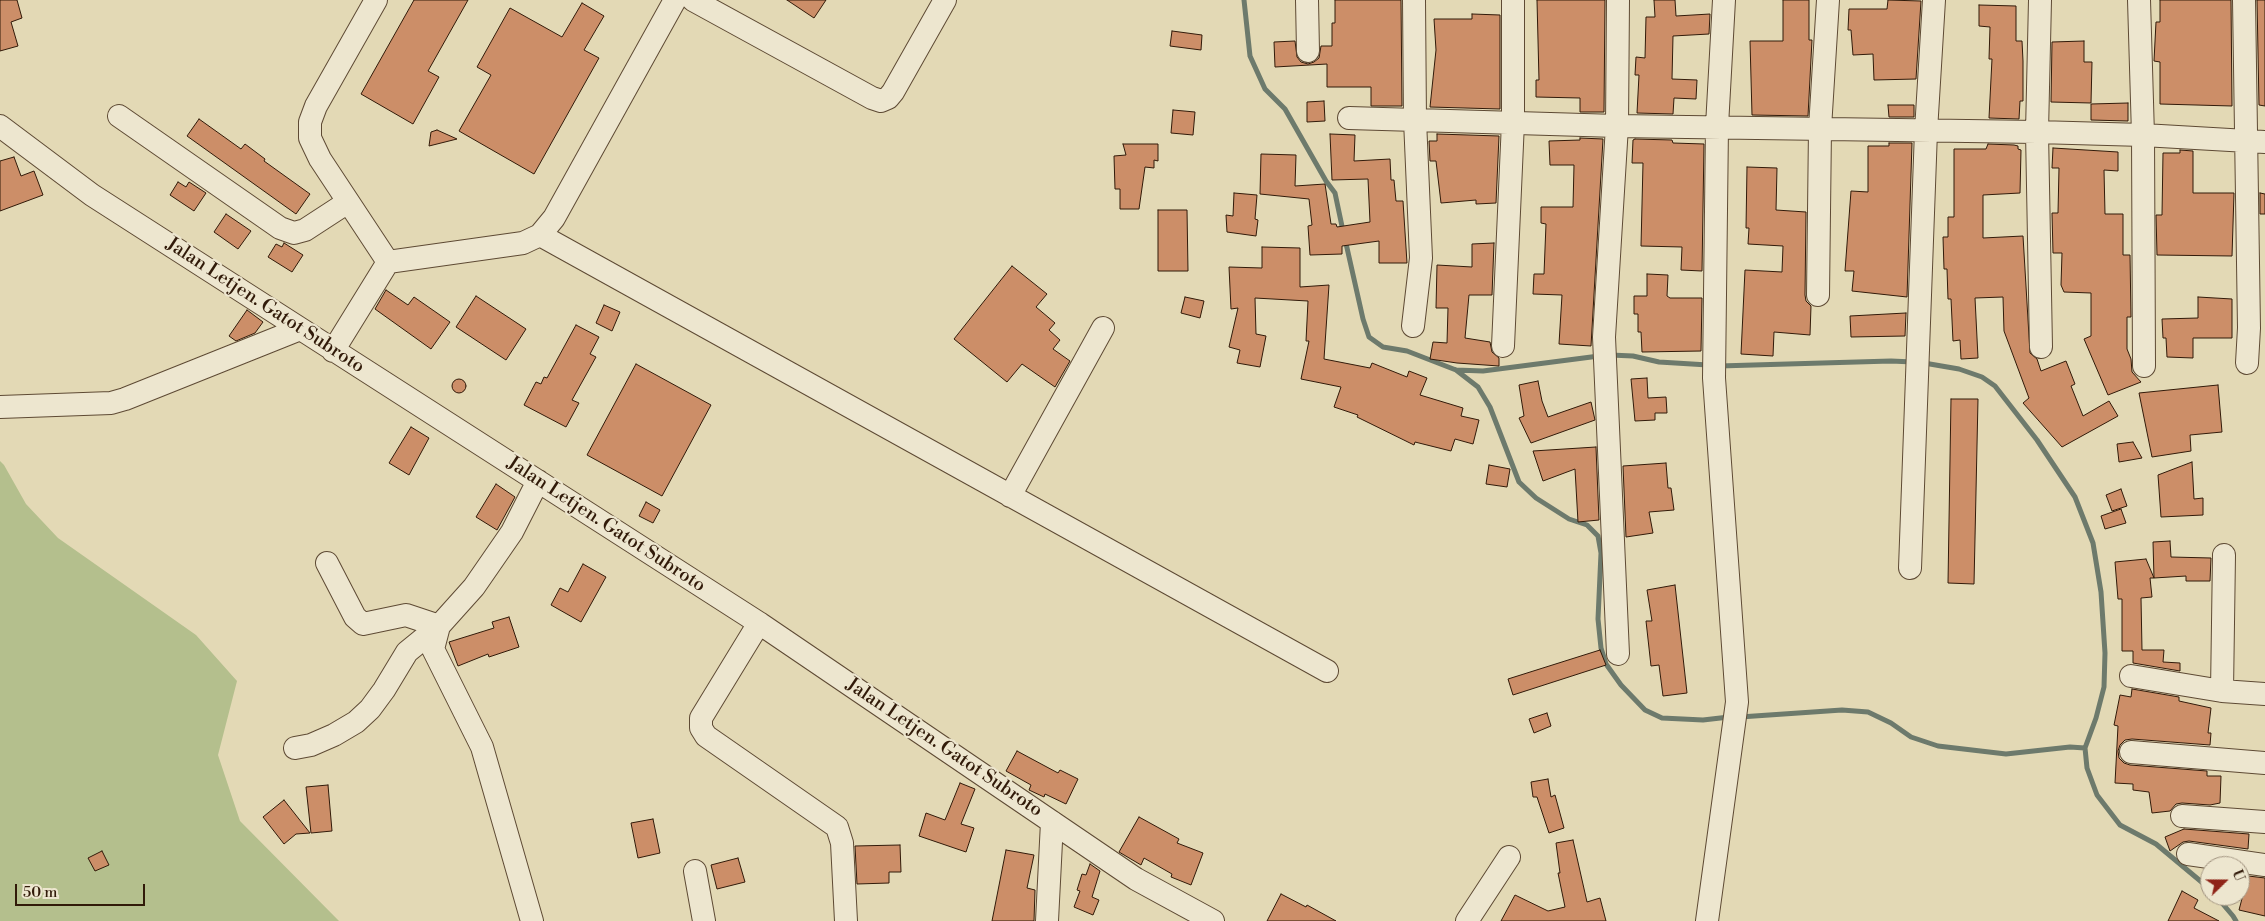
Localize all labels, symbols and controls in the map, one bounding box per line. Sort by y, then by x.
street label: Jalan Letjen. Gatot Subroto [162,233,368,379]
street label: Jalan Letjen. Gatot Subroto [503,452,709,598]
street label: Jalan Letjen. Gatot Subroto [841,674,1047,822]
north arrow [2200,856,2250,906]
text: U [2228,867,2248,884]
scale bar [18,874,148,906]
text: 50 m [23,883,57,902]

